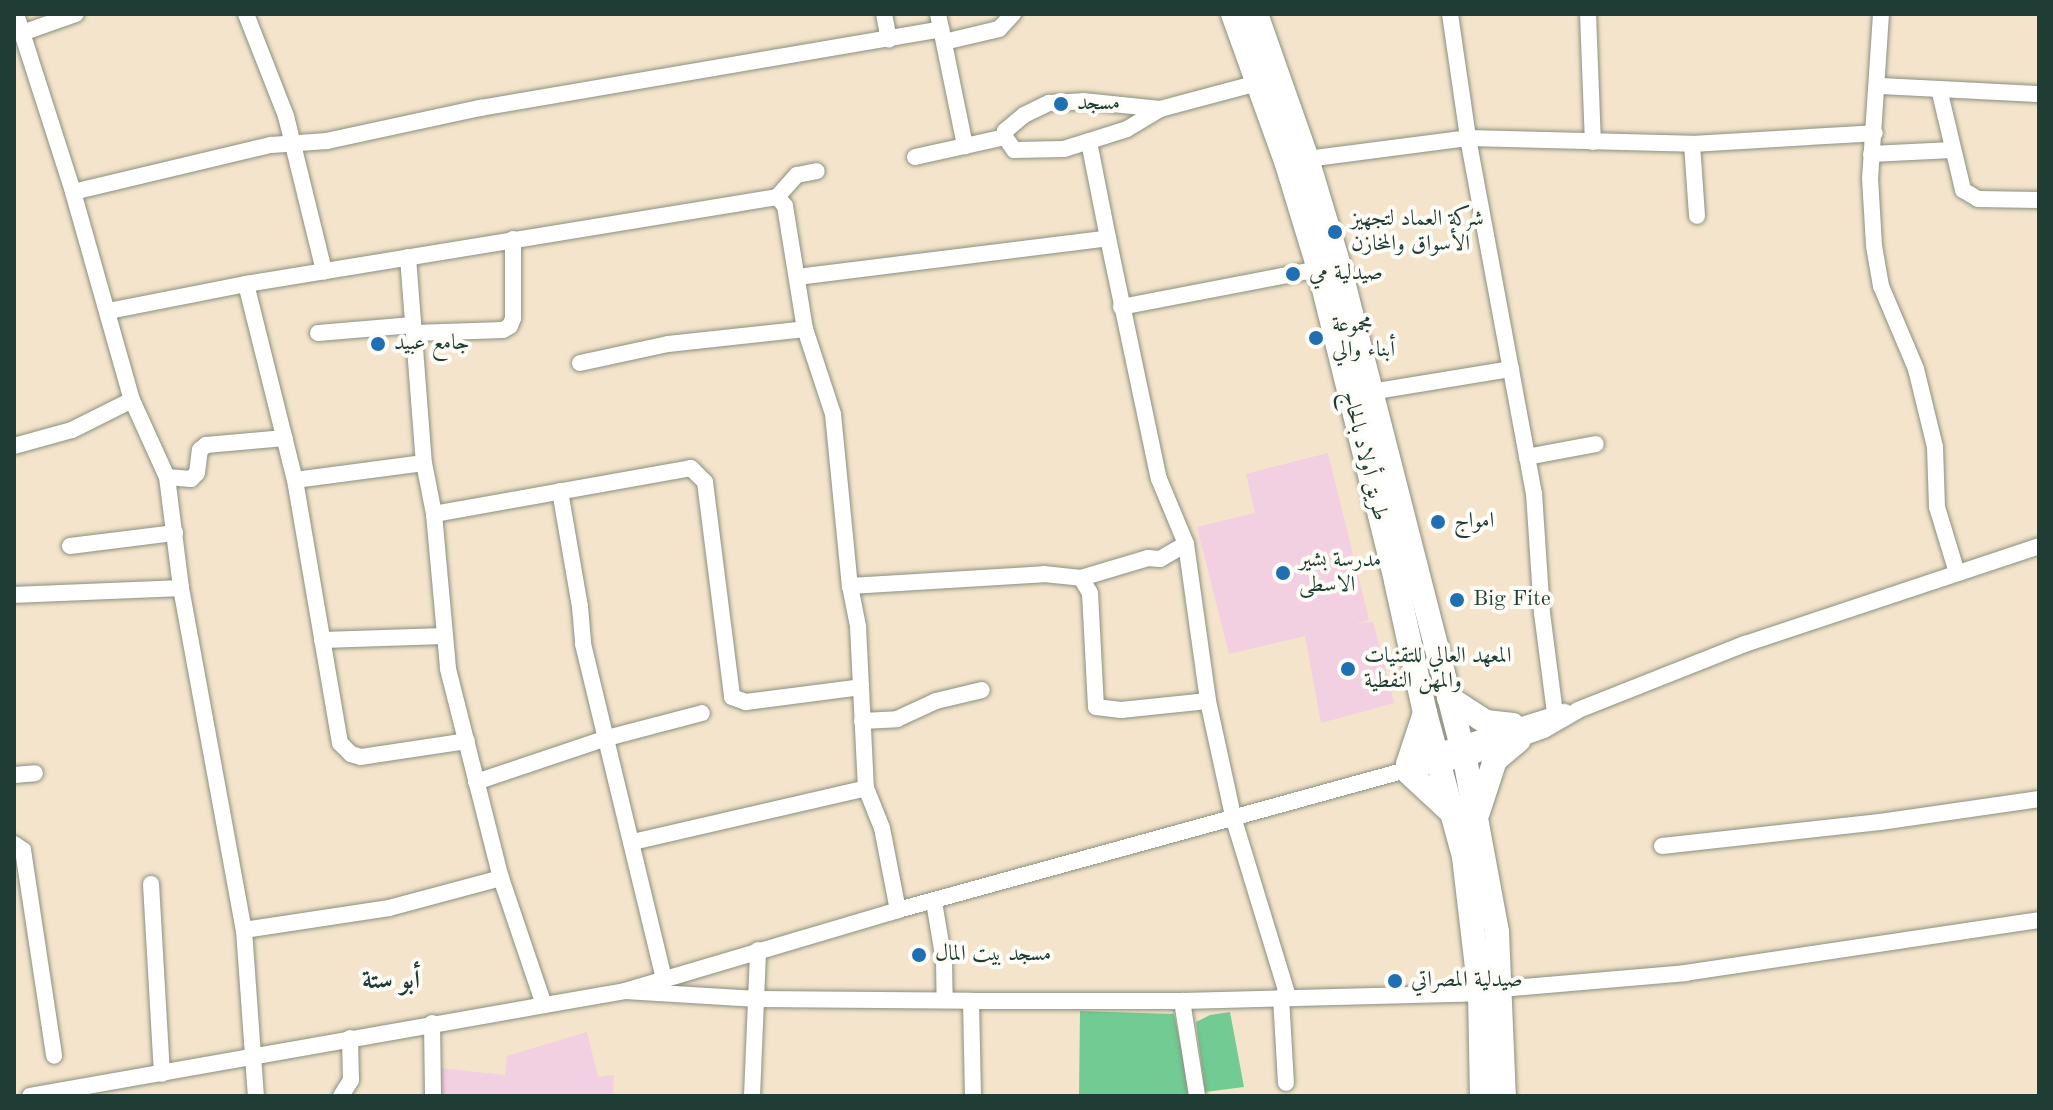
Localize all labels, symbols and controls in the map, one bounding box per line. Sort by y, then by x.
place label: مسجد [1077,91,1120,117]
marker: مسجد [1052,95,1070,113]
place label: شركة العماد لتجهيز الأسواق والمخازن [1351,206,1484,258]
marker: شركة العماد لتجهيز الأسواق والمخازن [1326,223,1344,241]
place label: صيدلية مي [1309,261,1383,287]
marker: صيدلية مي [1284,265,1302,283]
place label: مجموعة أبناء والي [1332,312,1395,364]
marker: مجموعة أبناء والي [1307,329,1325,347]
place label: جامع عبيد [394,331,470,357]
marker: جامع عبيد [369,335,387,353]
street label: طريق أولاد بالحاج [1335,388,1393,524]
place label: امواج [1454,509,1494,535]
marker: امواج [1429,513,1447,531]
place label: مدرسة بشير الاسطى [1299,547,1381,598]
marker: مدرسة بشير الاسطى [1274,564,1292,582]
place label: Big Fite [1473,587,1551,613]
marker: Big Fite [1448,591,1466,609]
place label: المعهد العالي للتقنيات والمهن النفطية [1364,643,1512,694]
marker: المعهد العالي للتقنيات والمهن النفطية [1339,660,1357,678]
place label: مسجد بيت المال [935,942,1051,968]
marker: مسجد بيت المال [910,946,928,964]
district label: أبو ستة [362,966,420,998]
place label: صيدلية المصراتي [1411,968,1523,994]
marker: صيدلية المصراتي [1386,972,1404,990]

